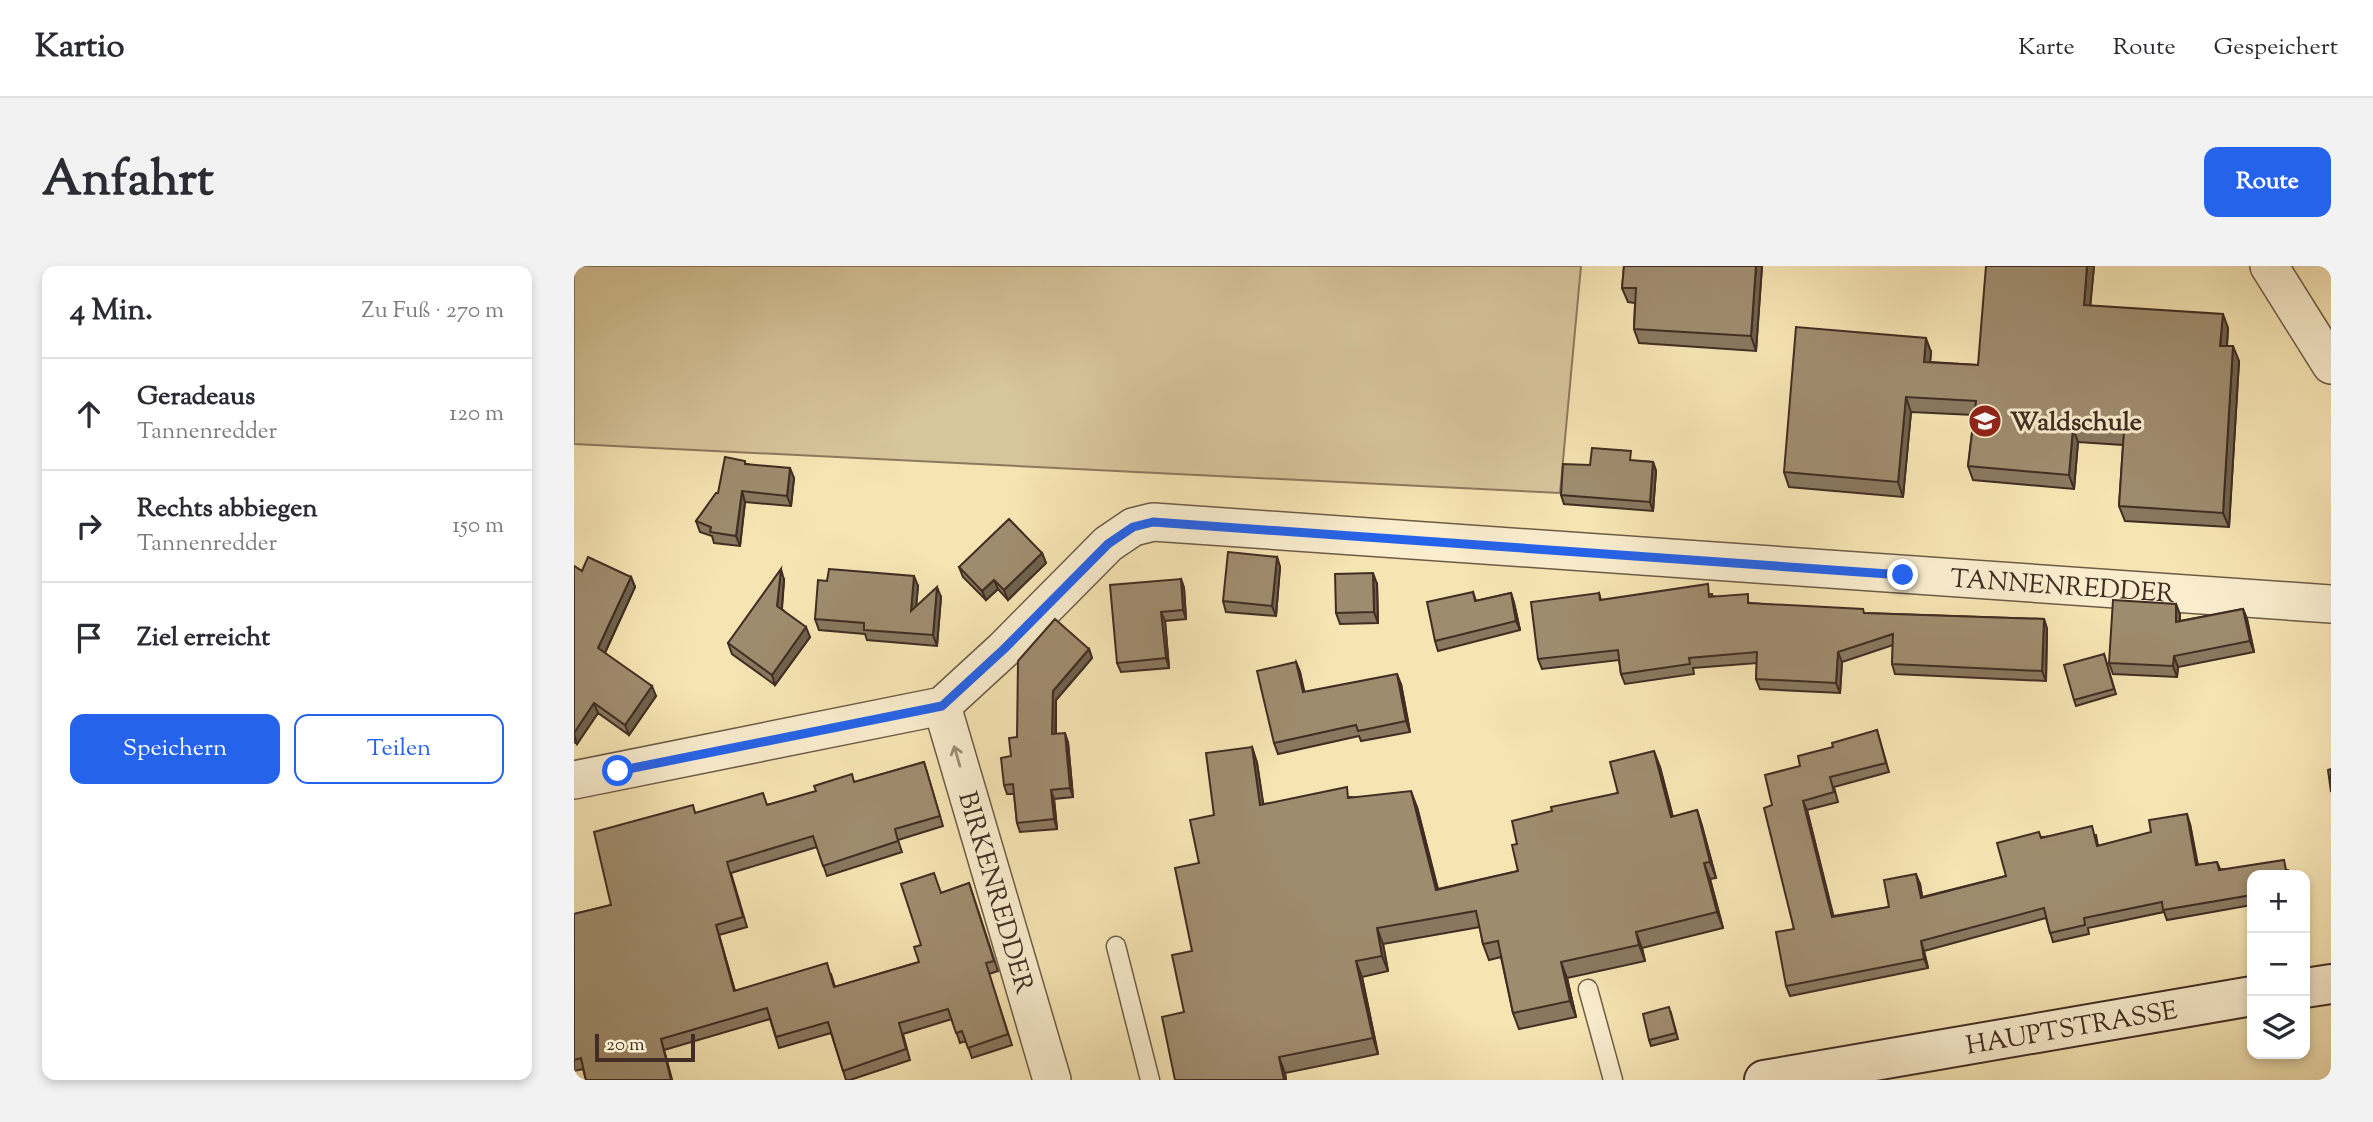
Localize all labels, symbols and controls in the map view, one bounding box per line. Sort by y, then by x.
text: Kartio [35,24,125,72]
text: Karte [2018,31,2075,65]
text: Route [2113,31,2176,65]
text: Gespeichert [2214,31,2338,65]
text: Anfahrt [42,147,214,217]
button: Route [2204,147,2331,217]
text: 4 Min. [70,290,153,333]
text: Zu Fuß · 270 m [362,295,504,328]
text: Geradeaus [137,379,255,416]
icon: ahead [70,395,108,433]
text: 120 m [449,398,504,431]
school or university icon: Waldschule [1966,402,2004,440]
place label: Waldschule [2010,405,2142,442]
text: Tannenredder [137,416,277,449]
text: Rechts abbiegen [137,491,318,528]
icon: right [70,507,108,545]
text: 150 m [452,510,504,543]
text: Tannenredder [137,528,277,561]
route end [1887,559,1918,590]
street label: TANNENREDDER [1949,562,2176,614]
icon: arrive [70,619,108,657]
text: Ziel erreicht [137,620,270,657]
button: Speichern [70,714,280,784]
button: Teilen [294,714,504,784]
one-way arrow [950,745,963,767]
route start [602,755,633,786]
street label: BIRKENREDDER [947,787,1042,999]
map controls [2247,870,2310,1059]
button: + [2247,870,2310,933]
button: − [2247,933,2310,996]
street label: HAUPTSTRASSE [1963,993,2181,1066]
button: layers [2247,996,2310,1059]
scale bar [595,1031,695,1063]
text: 20 m [606,1032,645,1059]

